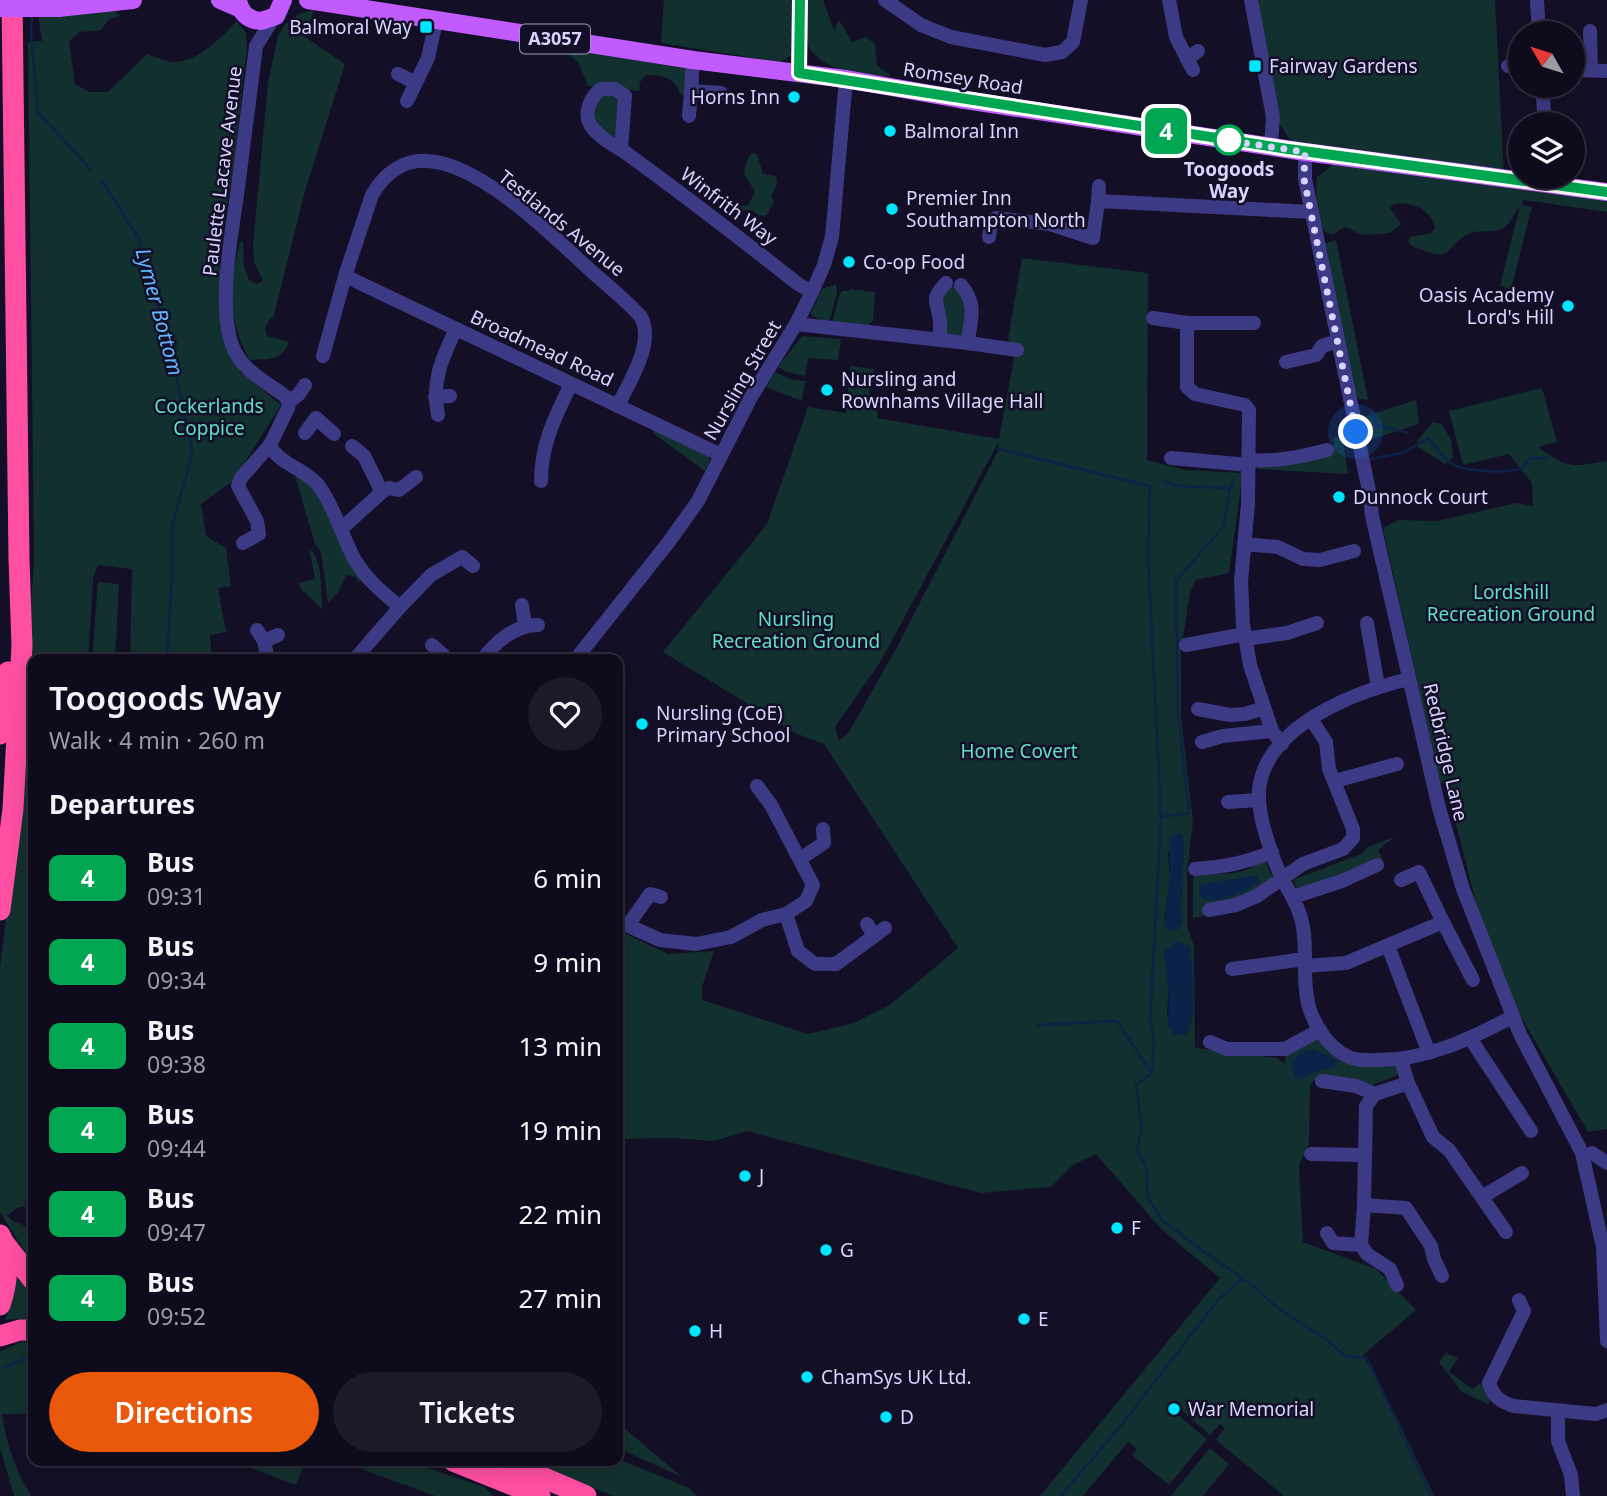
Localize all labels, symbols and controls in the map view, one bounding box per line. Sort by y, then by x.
place label: Balmoral Way [289,14,412,40]
marker: Balmoral Way [418,19,434,35]
north arrow [1508,21,1586,98]
map controls [1508,21,1585,189]
road number: A3057 [520,24,590,54]
place label: Fairway Gardens [1269,53,1418,79]
street label: Romsey Road [901,56,1025,100]
marker: Fairway Gardens [1247,58,1263,74]
street label: Paulette Lacave Avenue [196,65,248,277]
place label: Horns Inn [691,84,780,110]
marker: Horns Inn [786,89,802,105]
line badge: 4 [1143,108,1189,154]
button: layers [1508,112,1585,189]
text: 4 [1159,114,1173,147]
place label: Balmoral Inn [904,118,1019,144]
marker: Balmoral Inn [882,123,898,139]
marker: Toogoods Way [1214,125,1244,155]
place label: Toogoods Way [1184,156,1274,204]
street label: Winfrith Way [675,161,783,251]
street label: Testlands Avenue [493,164,631,282]
place label: Premier Inn Southampton North [906,185,1086,233]
marker: Premier Inn Southampton North [884,201,900,217]
water label: Lymer Bottom [129,245,190,379]
place label: Co-op Food [863,249,965,275]
marker: Co-op Food [841,254,857,270]
place label: Oasis Academy Lord's Hill [1419,282,1554,330]
marker: Oasis Academy Lord's Hill [1560,298,1576,314]
street label: Broadmead Road [466,303,618,393]
street label: Nursling Street [697,315,787,445]
place label: Nursling and Rownhams Village Hall [841,366,1043,414]
marker: Nursling and Rownhams Village Hall [819,382,835,398]
park label: Cockerlands Coppice [154,393,264,441]
your location [1338,414,1373,449]
place label: Dunnock Court [1353,484,1488,510]
marker: Dunnock Court [1331,489,1347,505]
park label: Lordshill Recreation Ground [1427,579,1595,627]
park label: Nursling Recreation Ground [712,606,880,654]
text: Toogoods Way [49,675,281,720]
button: heart [528,677,602,751]
street label: Redbridge Lane [1418,680,1474,824]
place label: Nursling (CoE) Primary School [656,700,790,748]
marker: Nursling (CoE) Primary School [634,716,650,732]
text: Walk · 4 min · 260 m [49,724,265,756]
park label: Home Covert [960,738,1078,764]
text: Departures [49,786,195,822]
text: Bus [147,844,194,880]
text: 6 min [533,860,602,896]
text: 4 [81,861,94,894]
text: 09:31 [147,880,206,912]
text: Bus [147,928,194,964]
text: 9 min [533,944,602,980]
text: 4 [81,945,94,978]
text: 09:34 [147,964,206,996]
text: Bus [147,1012,194,1048]
text: 13 min [518,1028,602,1064]
text: 4 [81,1029,94,1062]
text: 09:38 [147,1048,206,1080]
text: Bus [147,1096,194,1132]
text: 19 min [518,1112,602,1148]
text: 4 [81,1113,94,1146]
text: 09:44 [147,1132,206,1164]
place label: J [757,1163,764,1189]
marker: J [737,1168,753,1184]
text: Bus [147,1180,194,1216]
text: 22 min [518,1196,602,1232]
text: 4 [81,1197,94,1230]
place label: F [1131,1215,1141,1241]
text: 09:47 [147,1216,206,1248]
marker: F [1109,1220,1125,1236]
place label: G [840,1237,854,1263]
marker: G [818,1242,834,1258]
text: Bus [147,1264,194,1300]
text: 27 min [518,1280,602,1316]
text: 4 [81,1281,94,1314]
text: 09:52 [147,1300,206,1332]
place label: E [1038,1306,1049,1332]
marker: E [1016,1311,1032,1327]
place label: H [709,1318,723,1344]
marker: H [687,1323,703,1339]
place label: ChamSys UK Ltd. [821,1364,972,1390]
marker: ChamSys UK Ltd. [799,1369,815,1385]
button: Directions [49,1372,319,1452]
button: Tickets [333,1372,602,1452]
place label: War Memorial [1188,1396,1314,1422]
marker: War Memorial [1166,1401,1182,1417]
place label: D [900,1404,914,1430]
marker: D [878,1409,894,1425]

